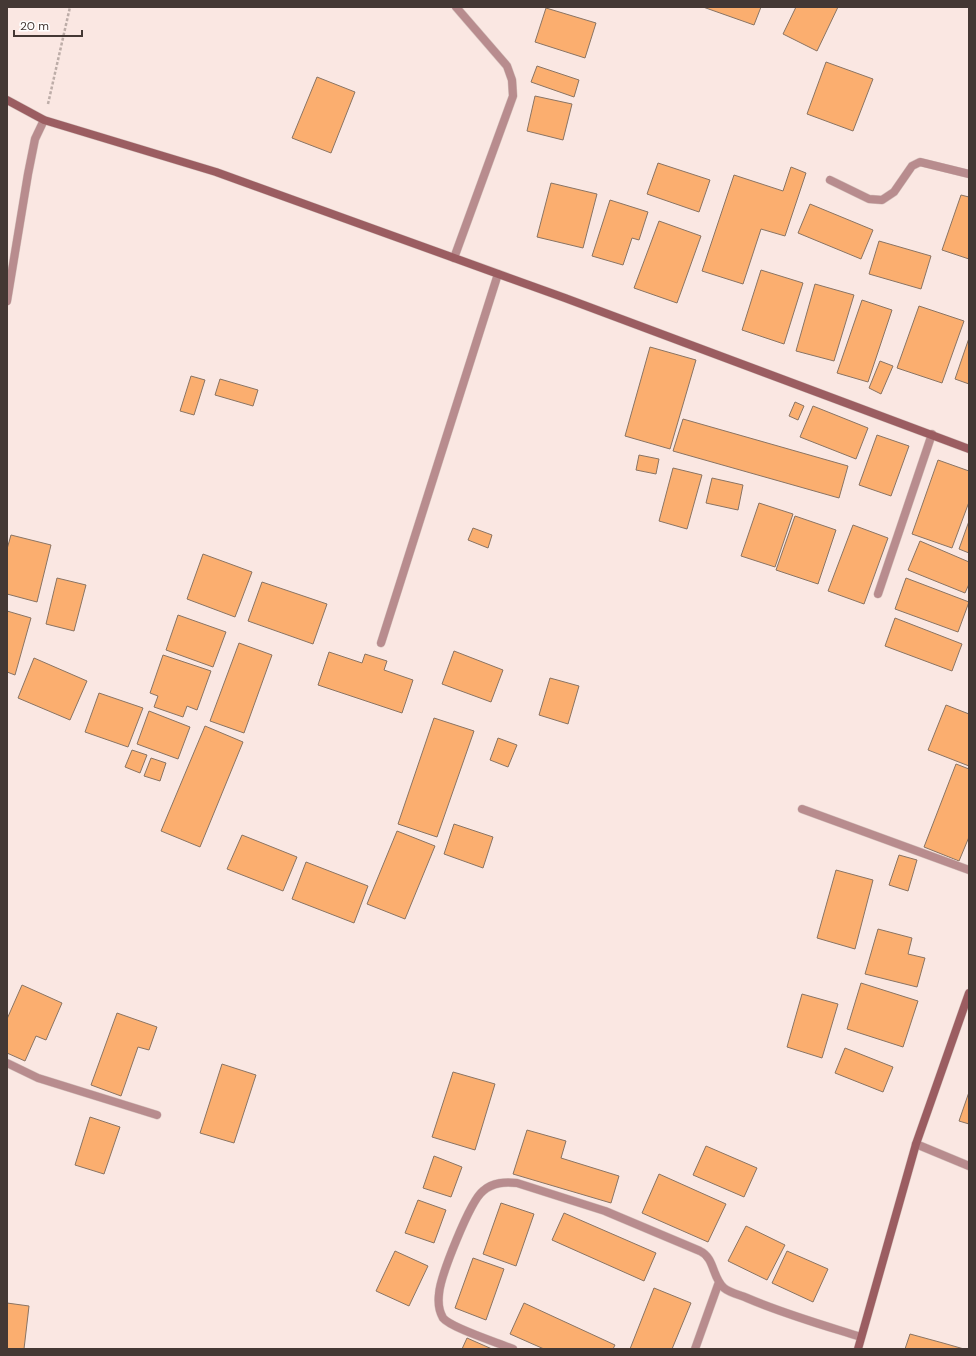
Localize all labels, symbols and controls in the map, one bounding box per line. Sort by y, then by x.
scale bar [14,12,82,38]
text: 20 m [20,18,49,34]

